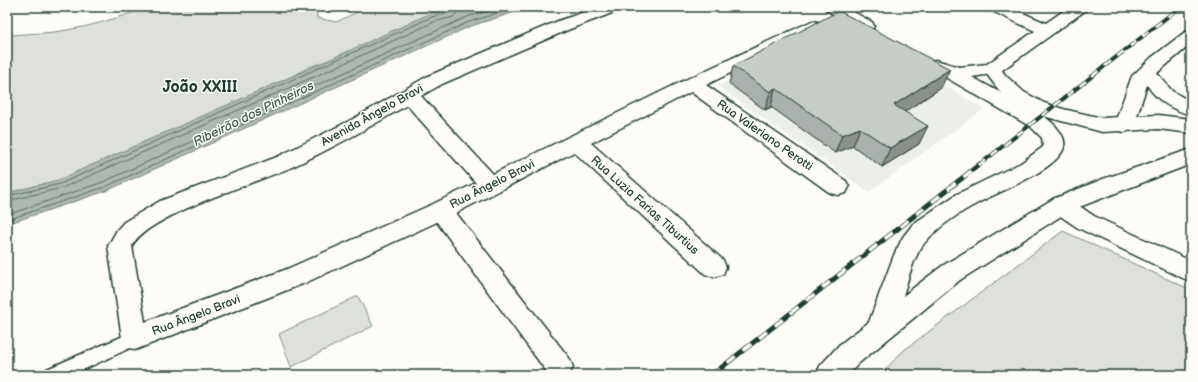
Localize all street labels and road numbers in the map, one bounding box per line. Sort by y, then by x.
street label: Avenida Ângelo Bravi [318,79,426,150]
street label: Rua Valeriano Perotti [714,97,816,174]
street label: Rua Luzia Farias Tiburtius [588,153,702,258]
street label: Rua Ângelo Bravi [446,155,537,212]
street label: Rua Ângelo Bravi [149,290,243,339]

